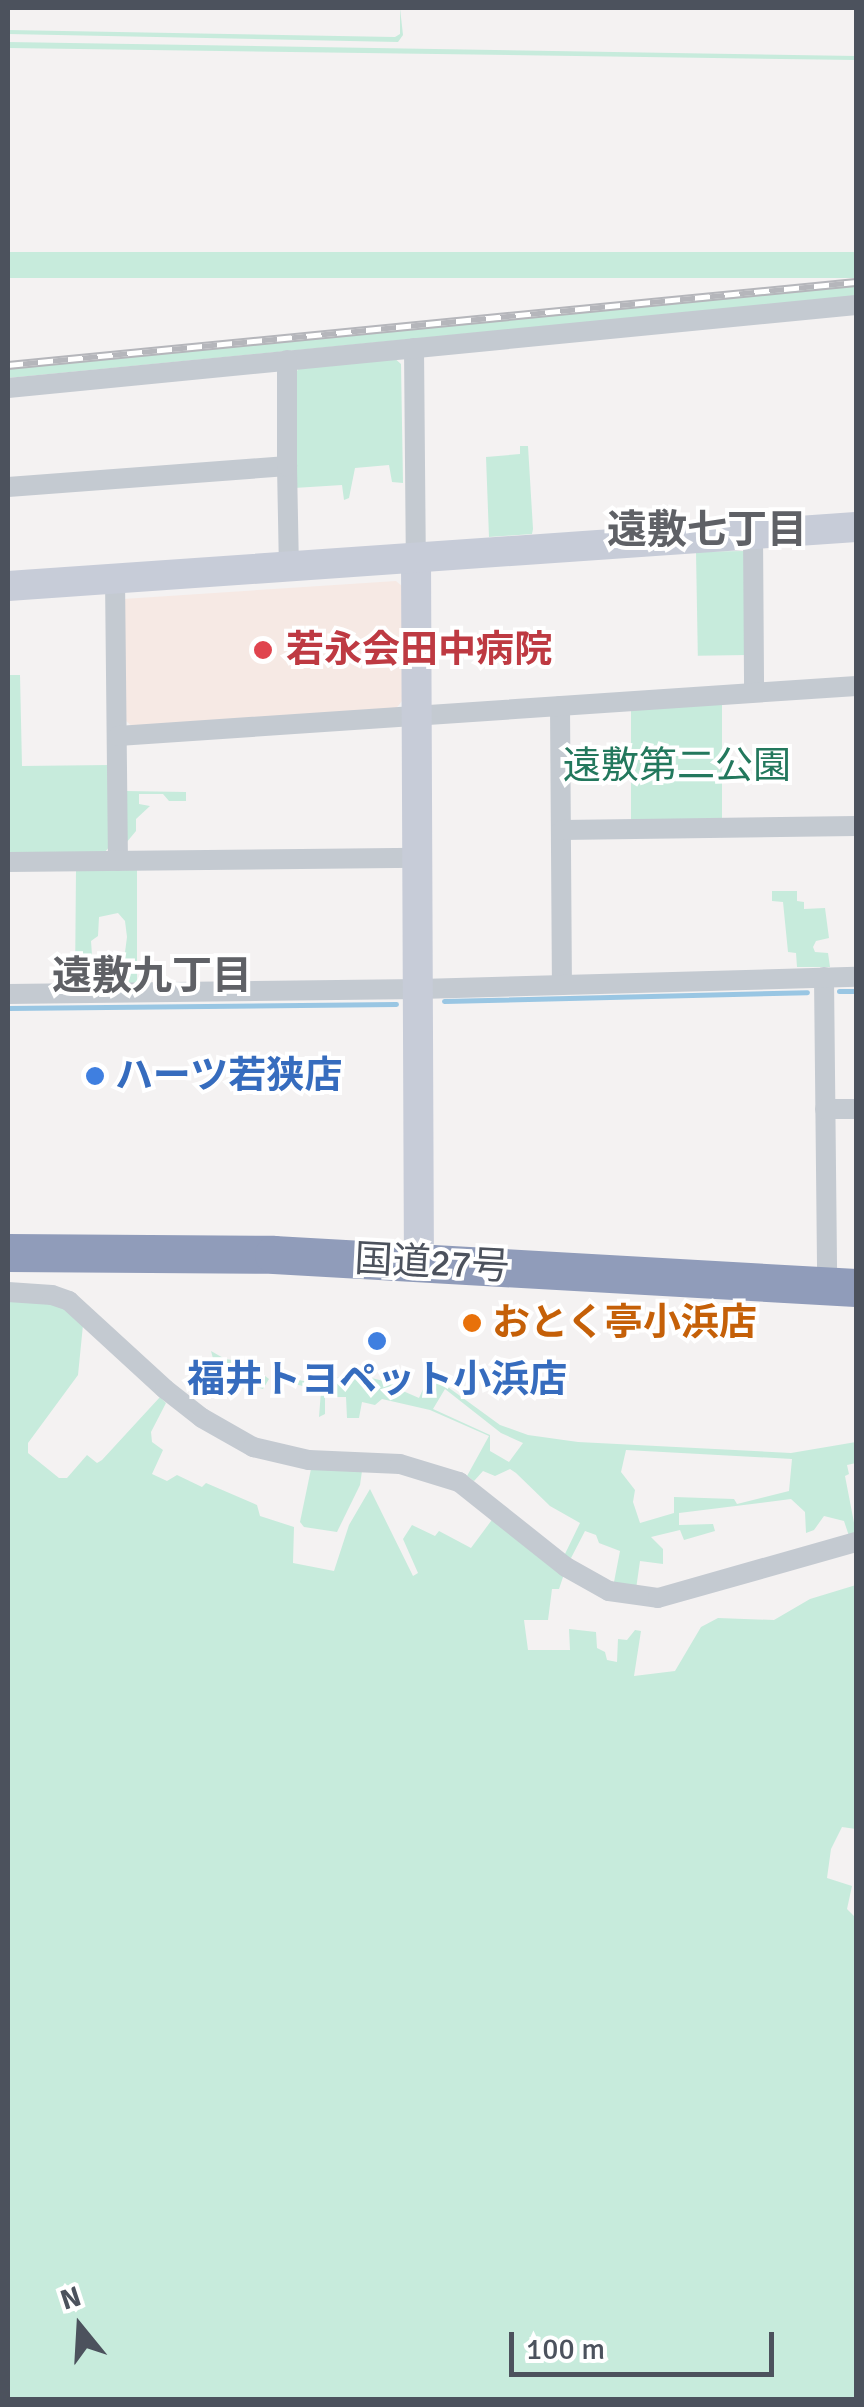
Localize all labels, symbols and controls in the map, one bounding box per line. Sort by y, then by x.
district label: 遠敷七丁目 [607,506,807,554]
place label: 若永会田中病院 [286,627,552,673]
marker: 若永会田中病院 [250,637,276,663]
park label: 遠敷第二公園 [563,743,791,789]
district label: 遠敷九丁目 [52,952,252,1000]
place label: ハーツ若狭店 [115,1053,343,1099]
marker: ハーツ若狭店 [84,1065,106,1087]
street label: 国道27号 [353,1236,511,1290]
place label: おとく亭小浜店 [492,1300,758,1346]
marker: おとく亭小浜店 [461,1312,483,1334]
marker: 福井トヨペット小浜店 [366,1330,388,1352]
place label: 福井トヨペット小浜店 [187,1357,567,1403]
north arrow [30,2277,130,2377]
text: N [56,2279,85,2318]
scale bar [514,2312,779,2374]
text: 100 m [526,2331,605,2368]

